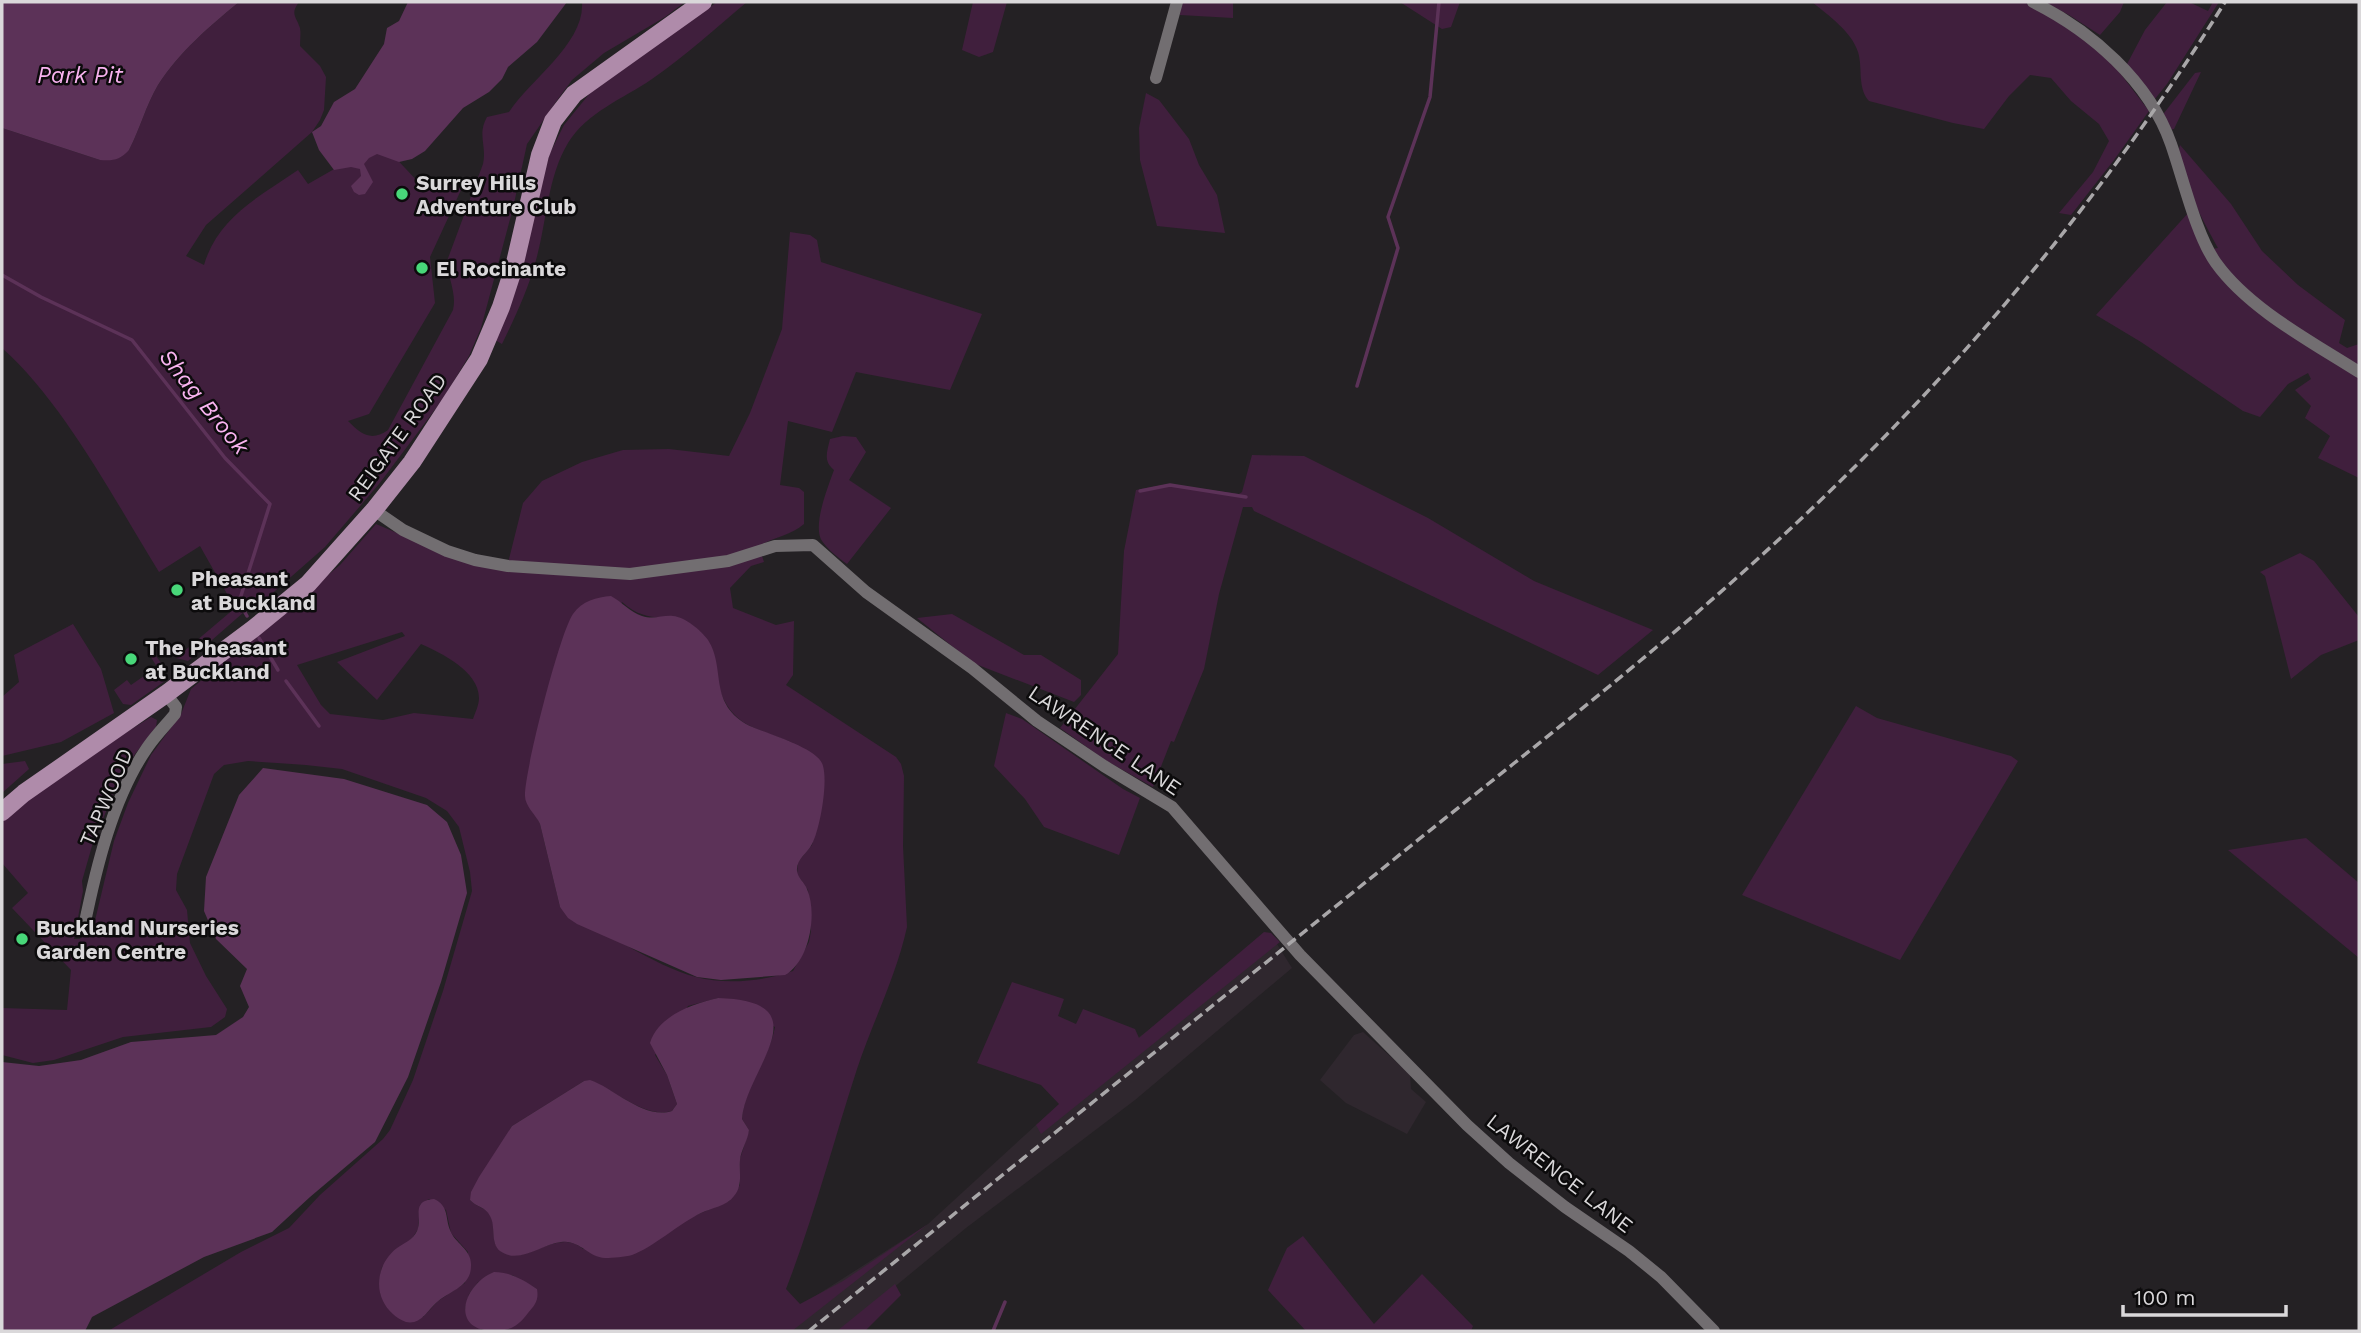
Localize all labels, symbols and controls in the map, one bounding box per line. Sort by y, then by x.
water label: Park Pit [37,62,124,89]
place label: Surrey Hills Adventure Club [416,170,576,219]
marker: Surrey Hills Adventure Club [394,186,410,202]
place label: El Rocinante [436,256,566,281]
marker: El Rocinante [414,260,430,276]
water label: Shag Brook [153,344,256,461]
street label: REIGATE ROAD [342,368,452,506]
place label: Pheasant at Buckland [191,566,316,615]
marker: Pheasant at Buckland [169,582,185,598]
place label: The Pheasant at Buckland [145,635,287,684]
marker: The Pheasant at Buckland [123,651,139,667]
street label: LAWRENCE LANE [1024,680,1186,800]
street label: TAPWOOD [74,744,138,850]
place label: Buckland Nurseries Garden Centre [36,915,239,964]
marker: Buckland Nurseries Garden Centre [14,931,30,947]
street label: LAWRENCE LANE [1482,1108,1638,1238]
scale bar [2123,1274,2286,1318]
text: 100 m [2134,1285,2196,1310]

